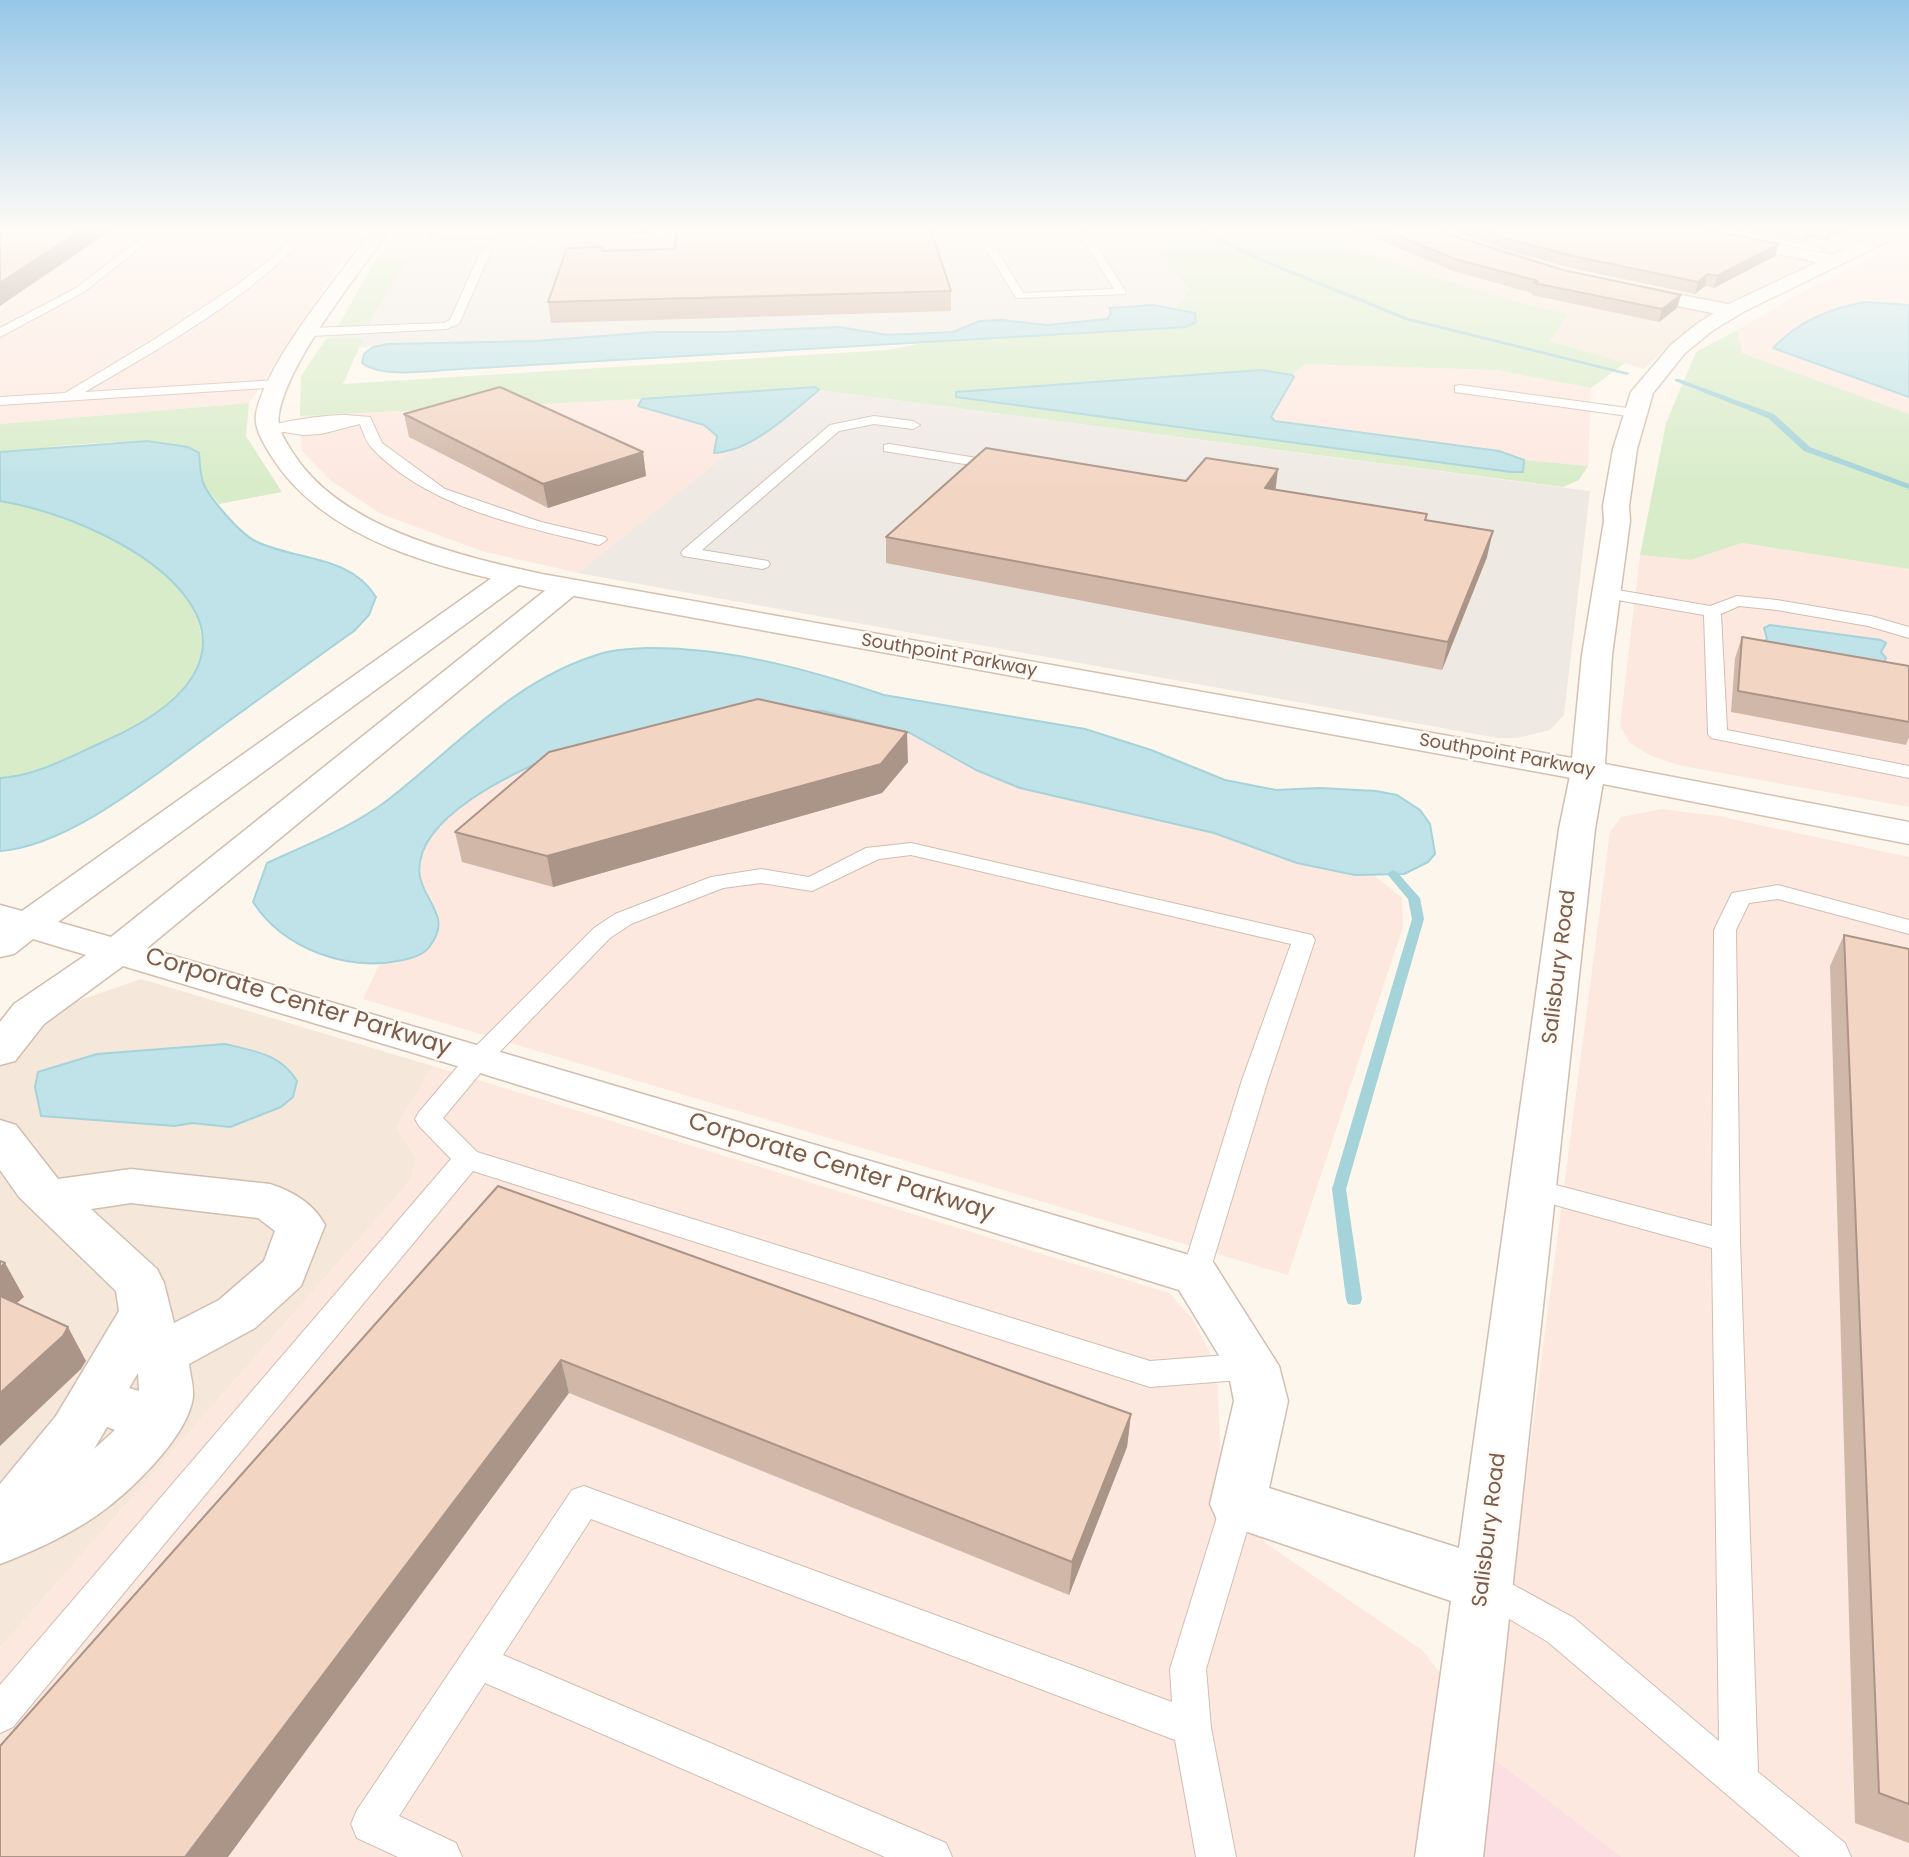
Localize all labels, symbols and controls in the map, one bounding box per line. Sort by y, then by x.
street label: Southpoint Parkway [859,630,1039,682]
street label: Southpoint Parkway [1417,730,1597,782]
street label: Salisbury Road [1538,888,1582,1046]
street label: Corporate Center Parkway [142,943,454,1063]
street label: Corporate Center Parkway [685,1108,997,1228]
street label: Salisbury Road [1468,1451,1512,1609]

